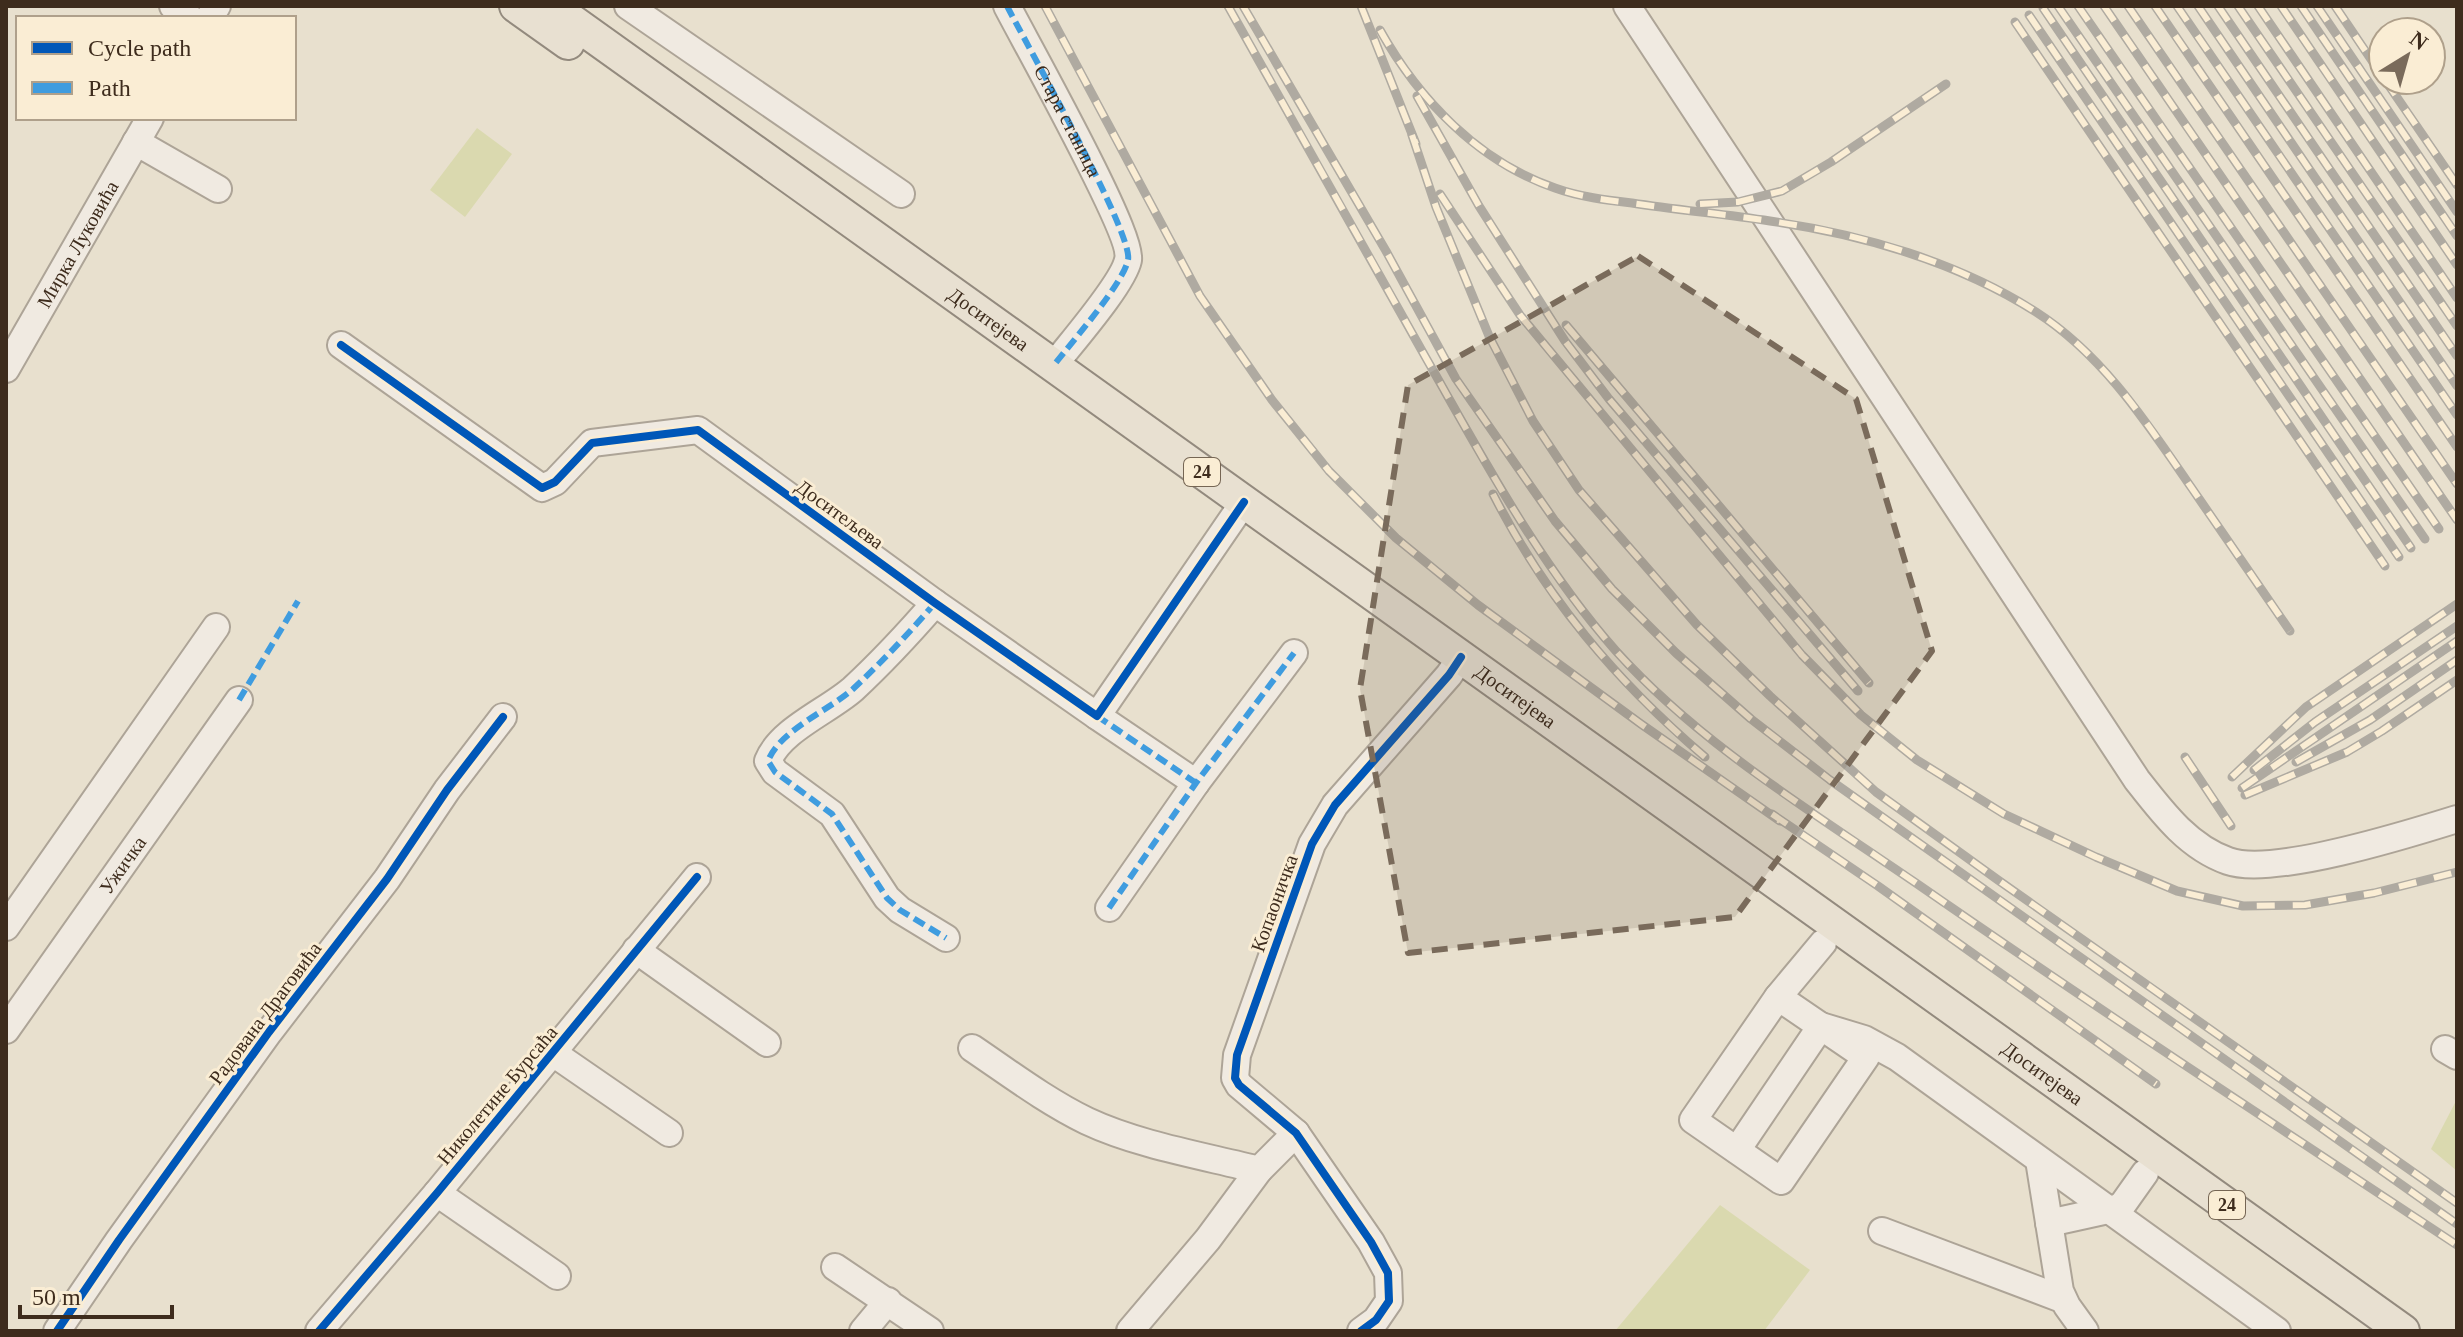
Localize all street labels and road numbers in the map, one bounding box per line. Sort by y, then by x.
street label: Стара станица [1030,61,1106,180]
street label: Мирка Луковића [33,177,123,311]
street label: Доситејева [943,283,1033,355]
road number: 24 [1184,458,1220,486]
street label: Доситељева [791,475,888,554]
street label: Доситејева [1470,660,1560,732]
street label: Ужичка [95,832,150,898]
street label: Копаоничка [1246,851,1302,955]
street label: Радована Драговића [204,938,326,1089]
street label: Николетине Бурсаћа [433,1021,562,1169]
street label: Доситејева [1997,1037,2087,1109]
road number: 24 [2209,1191,2245,1219]

